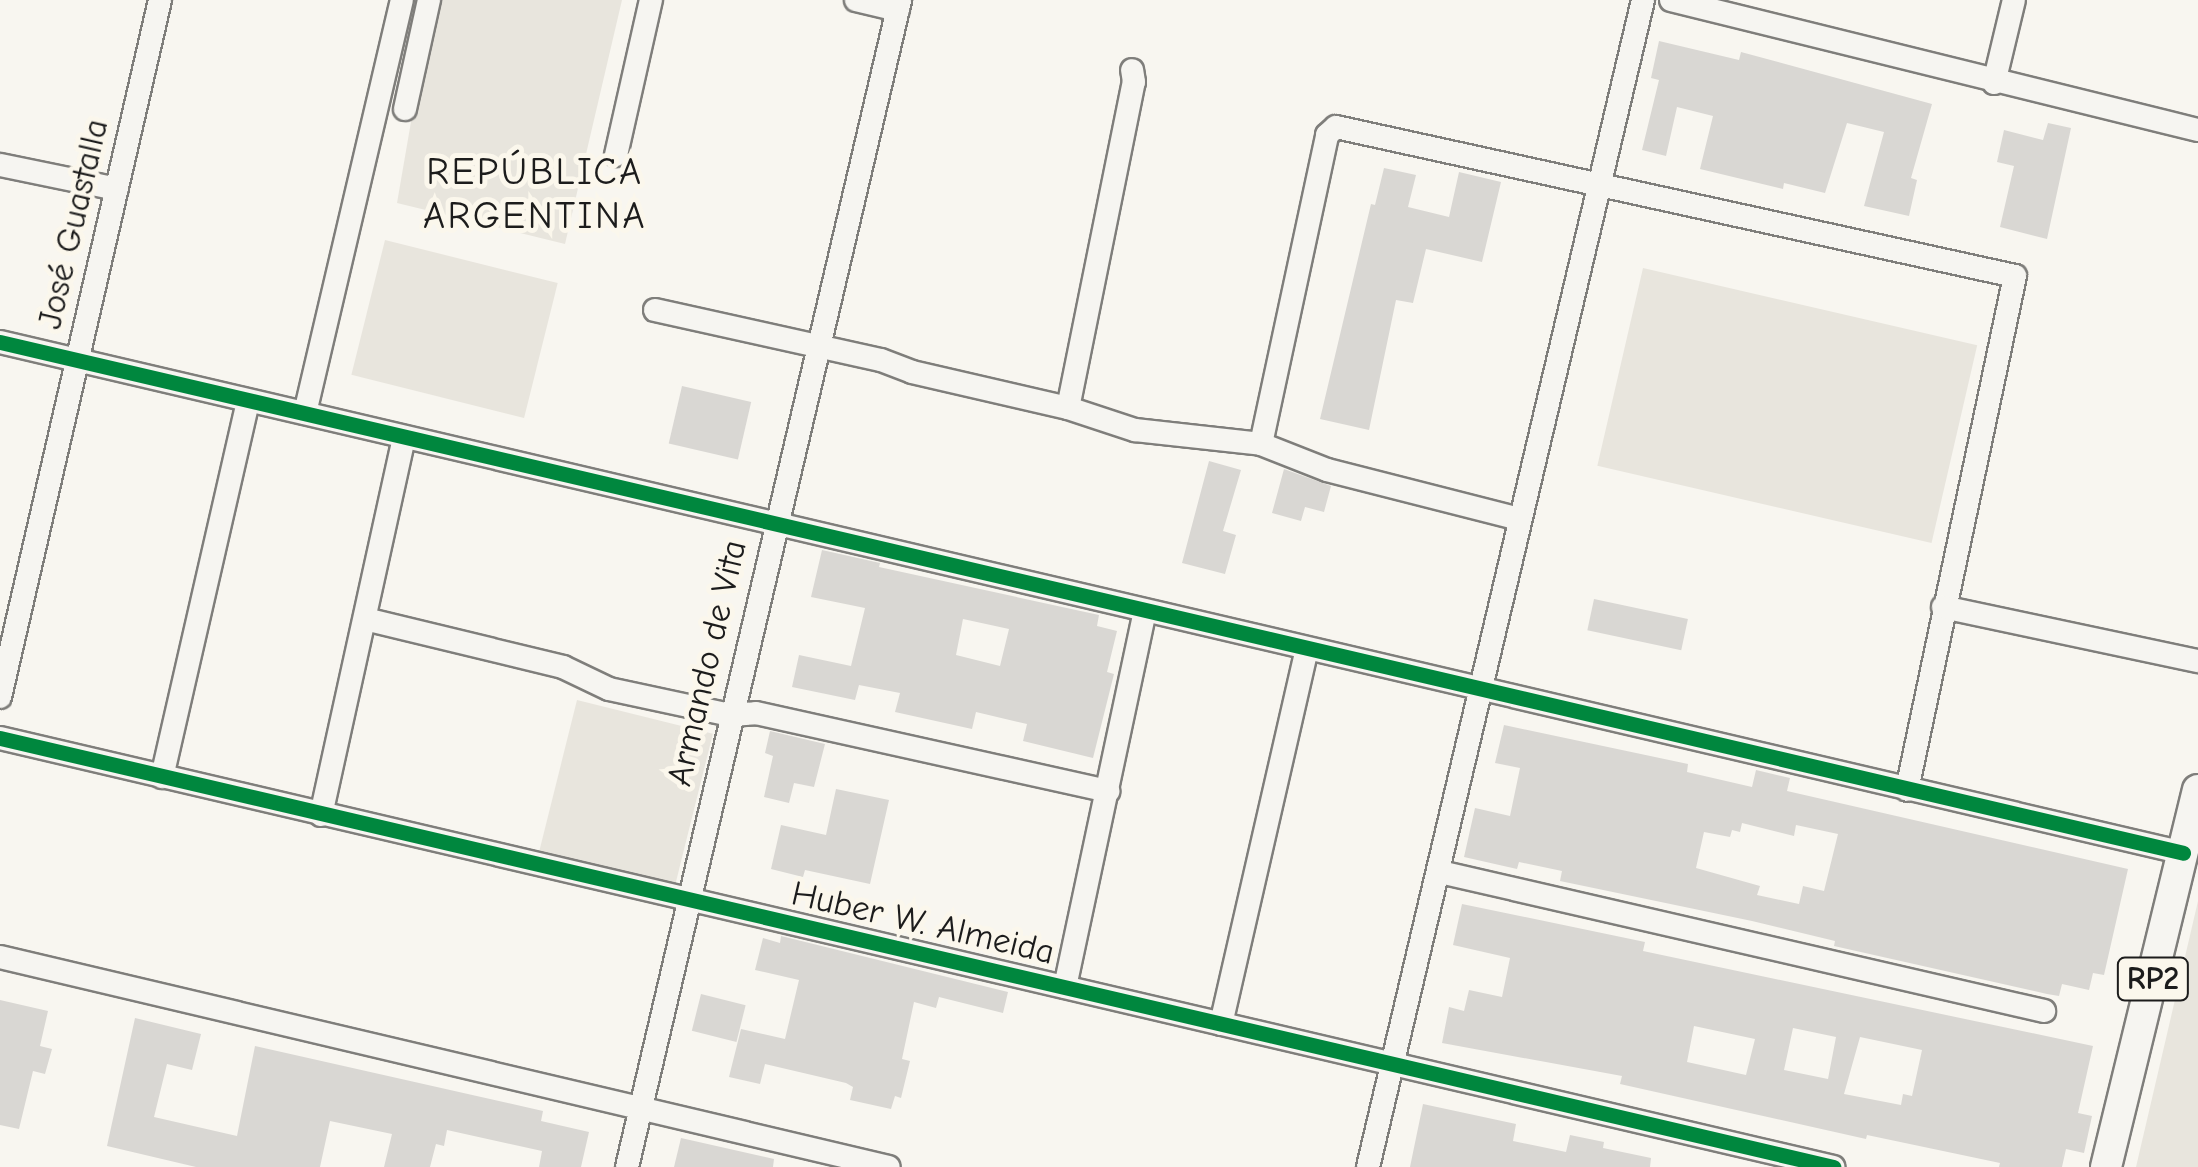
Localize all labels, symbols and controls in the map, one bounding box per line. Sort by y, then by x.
street label: José Guastalla [28,115,118,333]
district label: REPÚBLICA ARGENTINA [423,150,647,240]
street label: Armando de Vita [658,536,756,790]
street label: Huber W. Almeida [787,872,1059,974]
road number: RP2 [2116,952,2190,1006]

